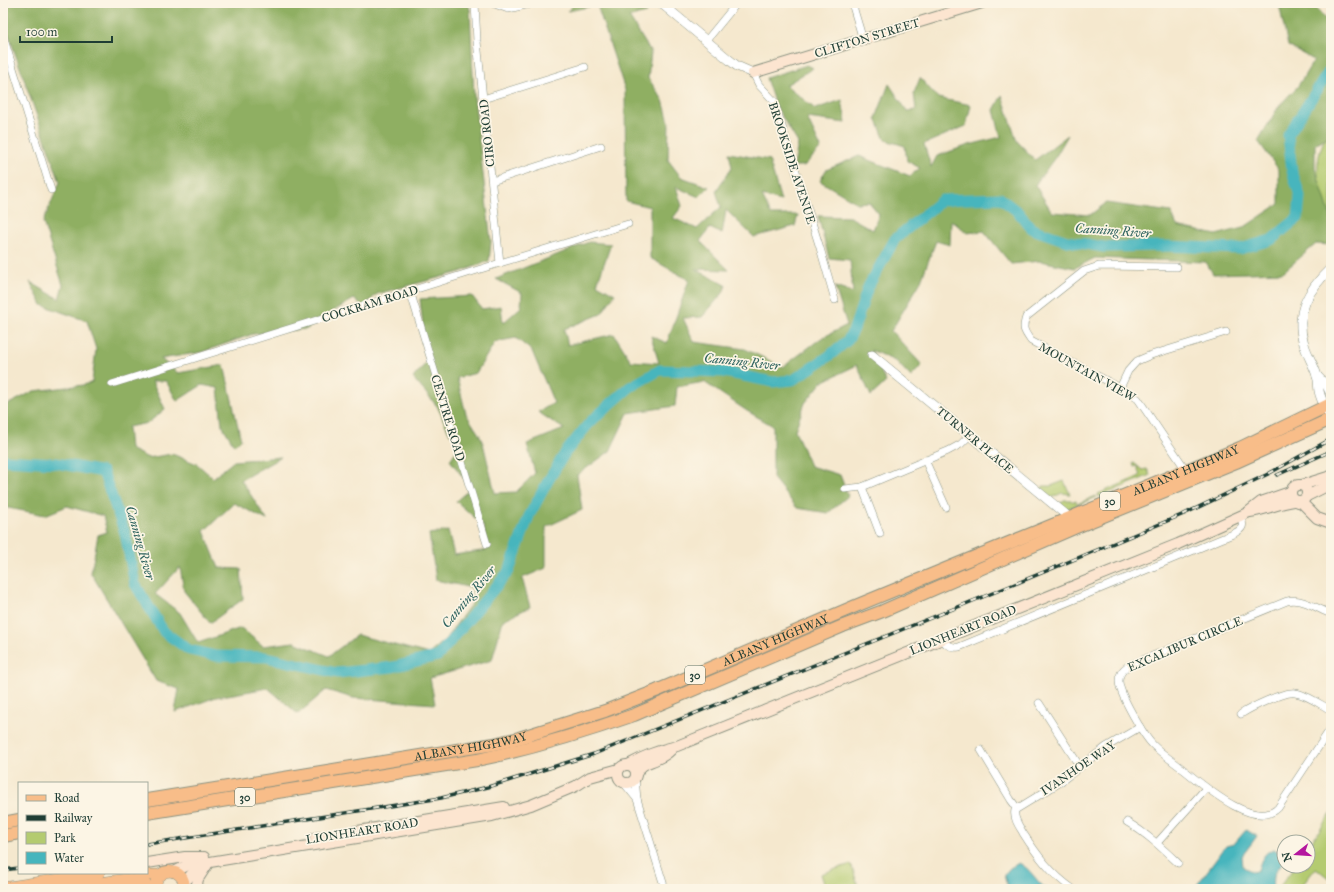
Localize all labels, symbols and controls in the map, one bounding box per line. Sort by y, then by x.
street label: CLIFTON STREET [813,15,921,61]
scale bar [20,18,112,44]
text: 100 m [26,25,57,39]
street label: CIRO ROAD [476,98,498,168]
street label: BROOKSIDE AVENUE [766,100,819,226]
water label: Canning River [1074,220,1152,242]
street label: COCKRAM ROAD [320,283,420,325]
street label: MOUNTAIN VIEW [1036,340,1138,405]
water label: Canning River [703,350,781,374]
street label: CENTRE ROAD [428,373,468,463]
street label: TURNER PLACE [933,404,1017,477]
street label: ALBANY HIGHWAY [1129,442,1242,499]
road number: 30 [1100,492,1120,510]
water label: Canning River [122,504,158,582]
water label: Canning River [438,562,500,631]
street label: LIONHEART ROAD [908,602,1018,658]
street label: ALBANY HIGHWAY [719,611,831,669]
street label: EXCALIBUR CIRCLE [1125,613,1245,675]
road number: 30 [685,666,705,684]
street label: ALBANY HIGHWAY [412,729,529,764]
street label: IVANHOE WAY [1038,737,1119,798]
legend [18,782,148,874]
road number: 30 [235,788,255,806]
text: Road [54,791,80,805]
text: Railway [54,811,93,825]
street label: LIONHEART ROAD [305,815,419,847]
text: Park [54,831,76,845]
north arrow [1276,834,1316,874]
text: N [1279,850,1294,863]
text: Water [54,851,84,865]

